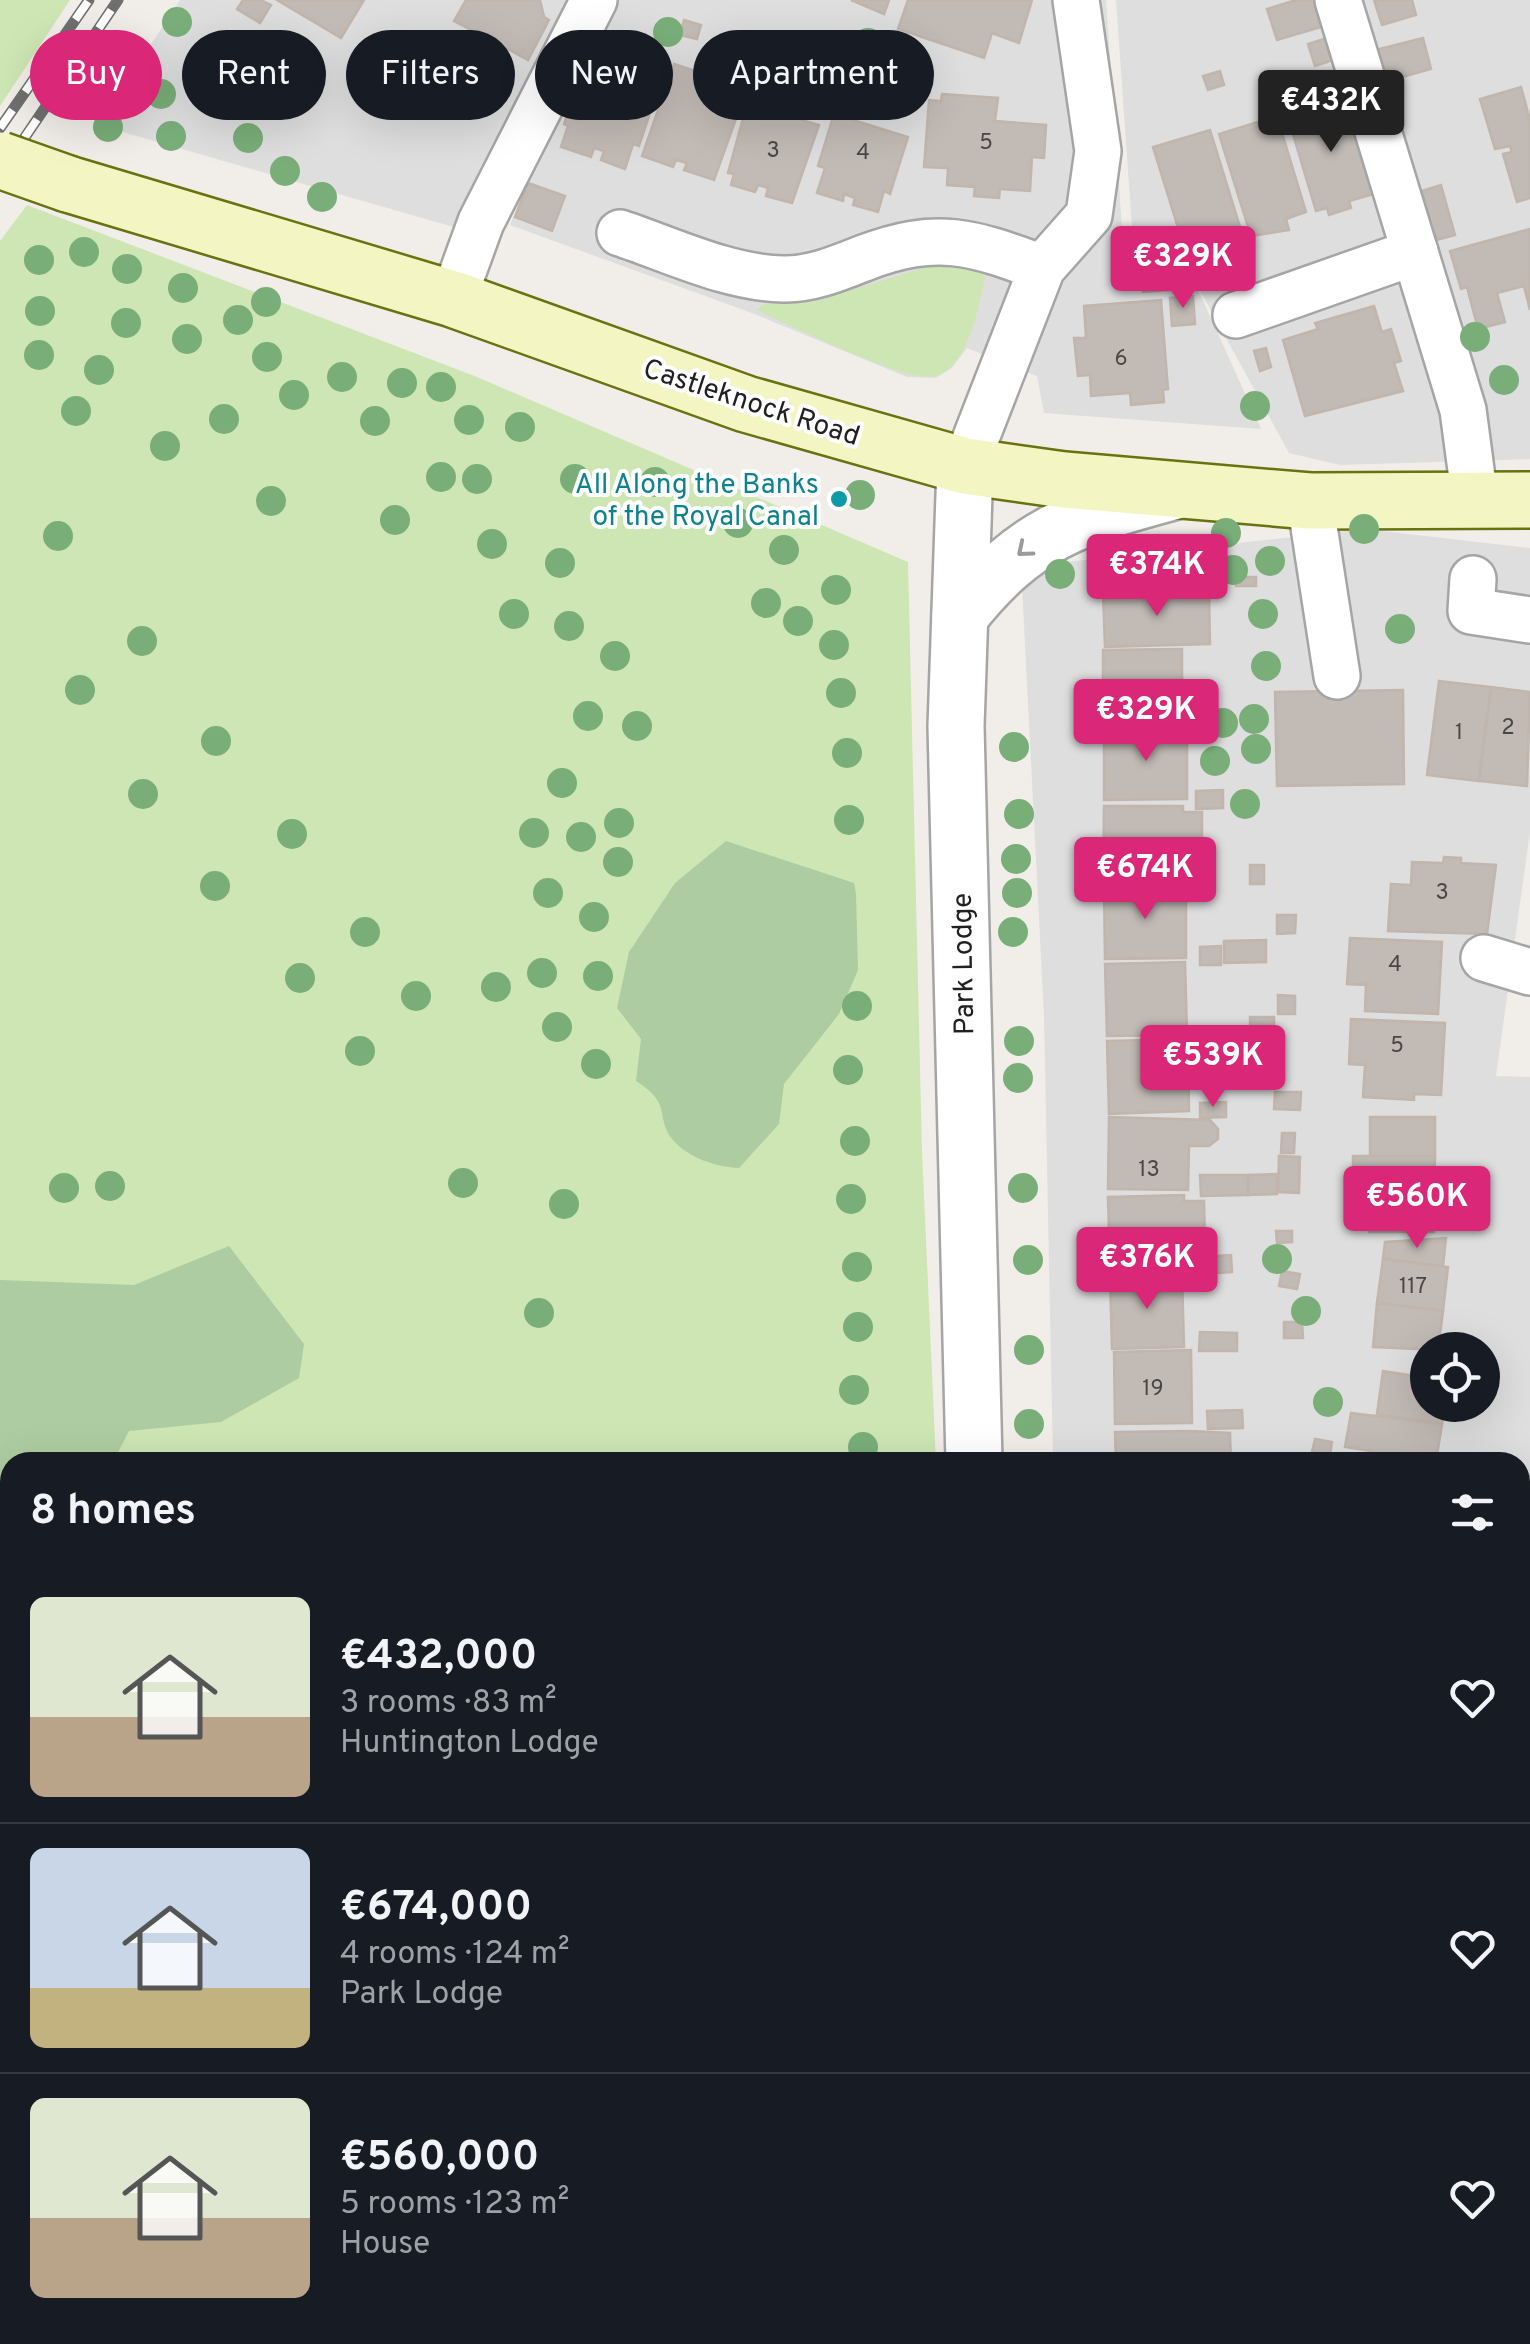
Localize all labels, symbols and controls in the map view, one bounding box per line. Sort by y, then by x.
chip: Buy [30,30,162,120]
chip: Rent [182,30,326,120]
chip: Filters [346,30,515,120]
chip: New [535,30,673,120]
chip: Apartment [693,30,934,120]
pin: €432K [1261,70,1401,155]
text: €432K [1280,82,1382,122]
house number: 5 [979,130,993,157]
house number: 3 [766,138,780,165]
house number: 4 [856,140,870,167]
pin: €329K [1113,226,1253,311]
text: €329K [1133,238,1233,278]
house number: 6 [1114,346,1128,373]
street label: Castleknock Road [638,352,864,456]
place label: All Along the Banks of the Royal Canal [575,468,819,536]
marker: All Along the Banks of the Royal Canal [828,488,850,510]
pin: €374K [1087,534,1227,619]
one-way arrow [1017,538,1035,556]
text: €374K [1109,546,1205,586]
pin: €329K [1076,679,1216,764]
text: €329K [1096,691,1196,731]
house number: 2 [1501,715,1515,742]
house number: 1 [1455,720,1463,747]
pin: €674K [1075,837,1215,922]
text: €674K [1096,849,1194,889]
house number: 3 [1435,880,1449,907]
street label: Park Lodge [946,892,984,1036]
house number: 4 [1388,952,1402,979]
pin: €539K [1143,1025,1283,1110]
house number: 5 [1390,1033,1404,1060]
text: €539K [1162,1037,1264,1077]
house number: 13 [1138,1157,1160,1184]
pin: €560K [1347,1166,1487,1251]
text: €560K [1365,1178,1469,1218]
pin: €376K [1077,1227,1217,1312]
text: €376K [1099,1239,1195,1279]
house number: 117 [1399,1274,1427,1301]
map controls [1410,1332,1500,1422]
button: locate [1410,1332,1500,1422]
house number: 19 [1142,1376,1164,1403]
icon: filters [1445,1485,1500,1540]
text: 8 homes [30,1486,196,1539]
text: €432,000 [340,1631,537,1684]
icon: home [110,1637,230,1757]
icon: heart [1445,1670,1500,1725]
text: 3 rooms · 83 m² [340,1684,557,1724]
text: Huntington Lodge [340,1724,599,1764]
text: €674,000 [340,1882,532,1935]
icon: home [110,1888,230,2008]
icon: heart [1445,1921,1500,1976]
text: 4 rooms · 124 m² [340,1935,570,1975]
text: Park Lodge [340,1975,503,2015]
text: €560,000 [340,2132,539,2185]
icon: home [110,2138,230,2258]
icon: heart [1445,2171,1500,2226]
text: 5 rooms · 123 m² [340,2185,569,2225]
text: House [340,2225,430,2265]

